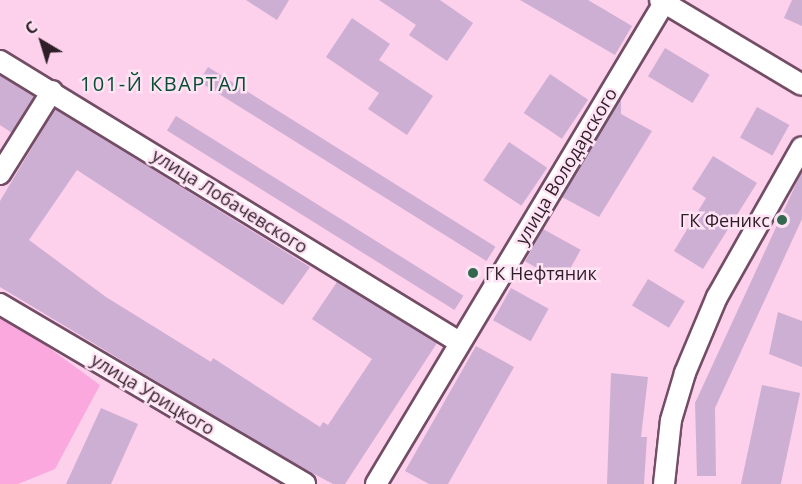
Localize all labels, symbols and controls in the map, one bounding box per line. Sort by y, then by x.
north arrow [12,12,72,72]
text: С [20,16,42,40]
district label: 101-Й КВАРТАЛ [80,71,248,95]
street label: улица Володарского [511,84,621,248]
street label: улица Лобачевского [148,144,312,258]
place label: ГК Феникс [680,209,770,231]
marker: ГК Феникс [775,213,789,227]
place label: ГК Нефтяник [485,262,597,284]
marker: ГК Нефтяник [466,266,480,280]
street label: улица Урицкого [87,349,219,439]

